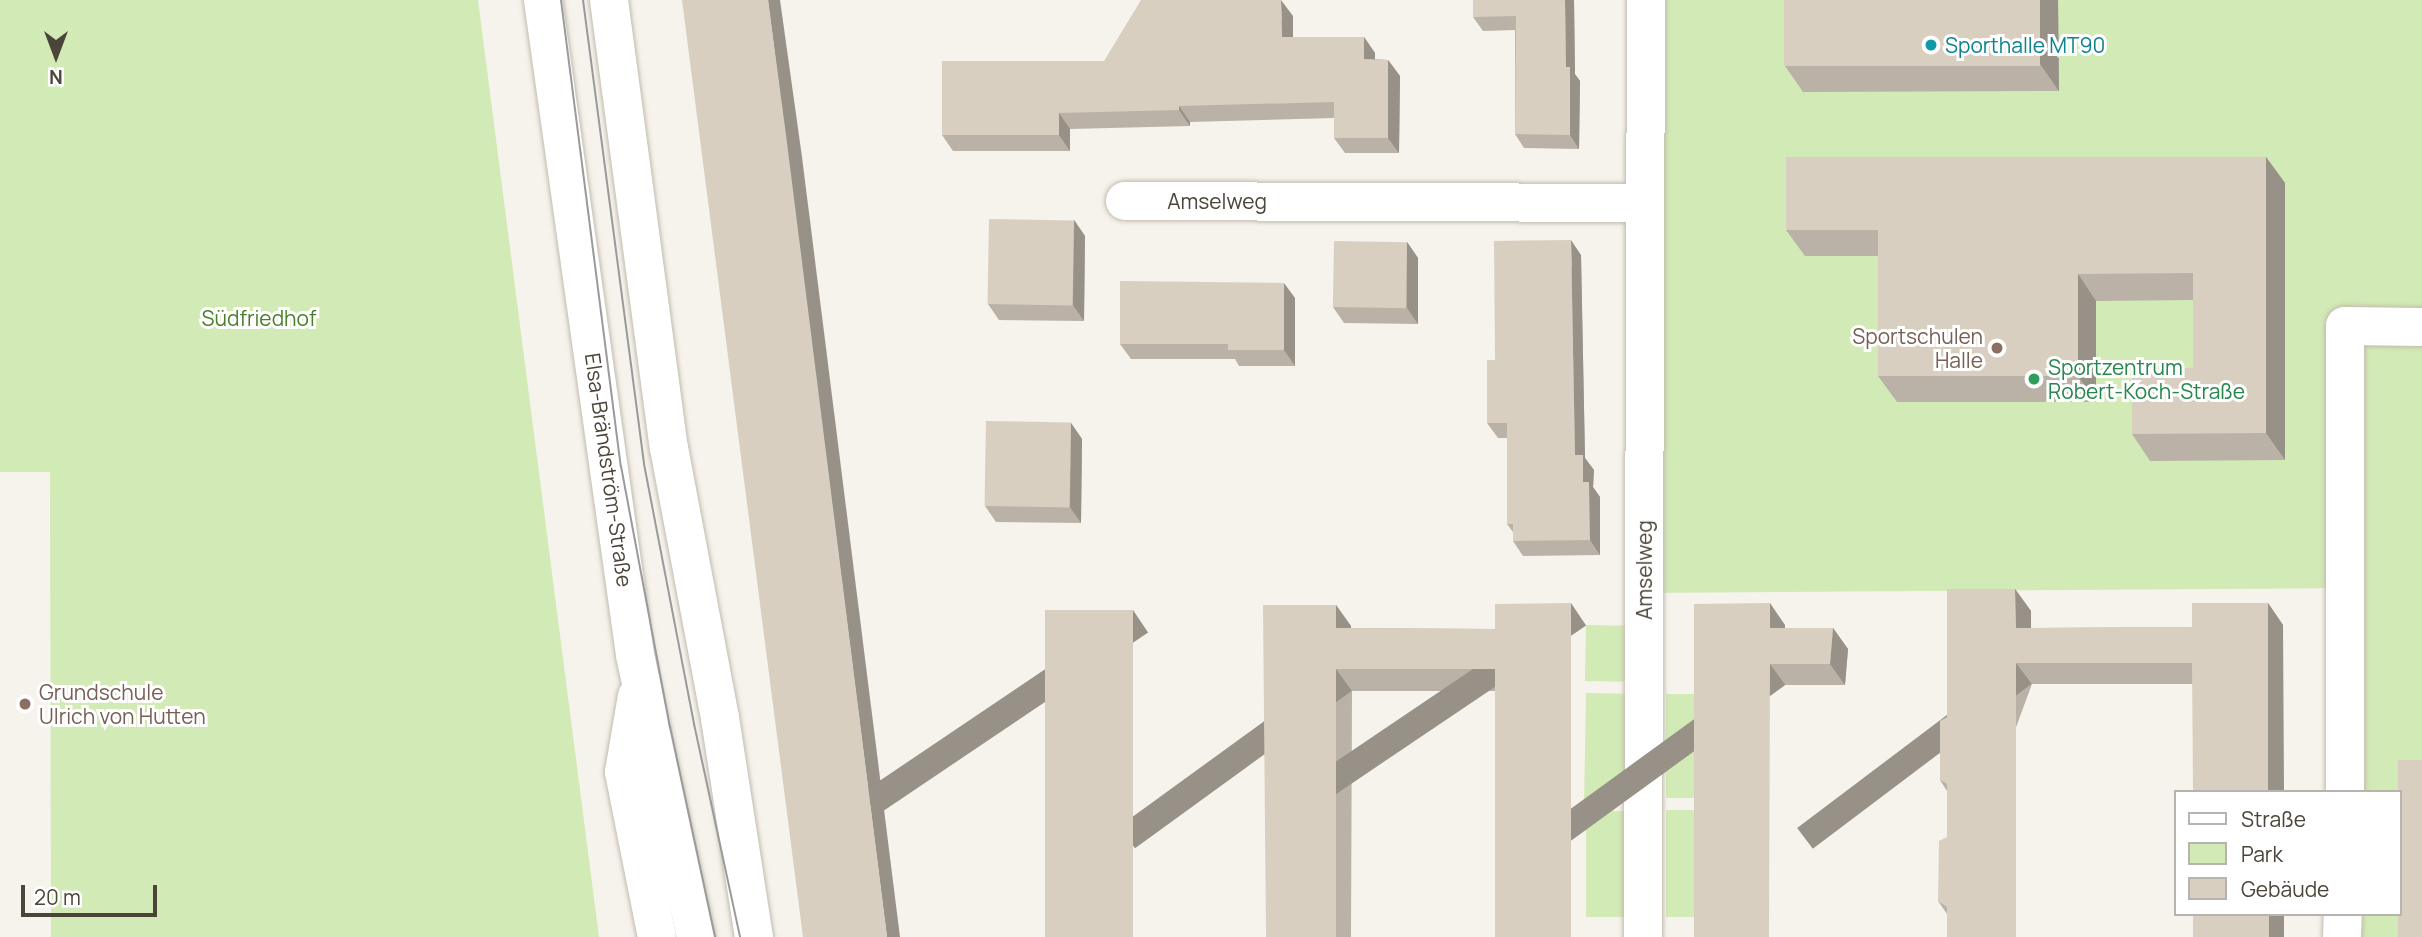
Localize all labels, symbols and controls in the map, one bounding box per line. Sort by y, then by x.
north arrow [21,21,91,91]
place label: Sporthalle MT90 [1945,32,2105,58]
marker: Sporthalle MT90 [1923,37,1939,53]
text: N [49,64,63,90]
street label: Amselweg [1167,188,1267,214]
park label: Südfriedhof [202,305,316,331]
place label: Sportschulen Halle [1852,323,1983,373]
marker: Sportschulen Halle [1989,340,2005,356]
street label: Elsa-Brändström-Straße [580,352,638,588]
place label: Sportzentrum Robert-Koch-Straße [2048,354,2245,404]
marker: Sportzentrum Robert-Koch-Straße [2026,371,2042,387]
street label: Amselweg [1631,520,1657,620]
place label: Grundschule Ulrich von Hutten [39,679,206,729]
marker: Grundschule Ulrich von Hutten [17,696,33,712]
legend [2174,790,2401,916]
text: Straße [2241,805,2306,833]
text: Park [2241,840,2283,868]
scale bar [24,870,161,914]
text: Gebäude [2241,875,2329,903]
text: 20 m [34,883,81,911]

